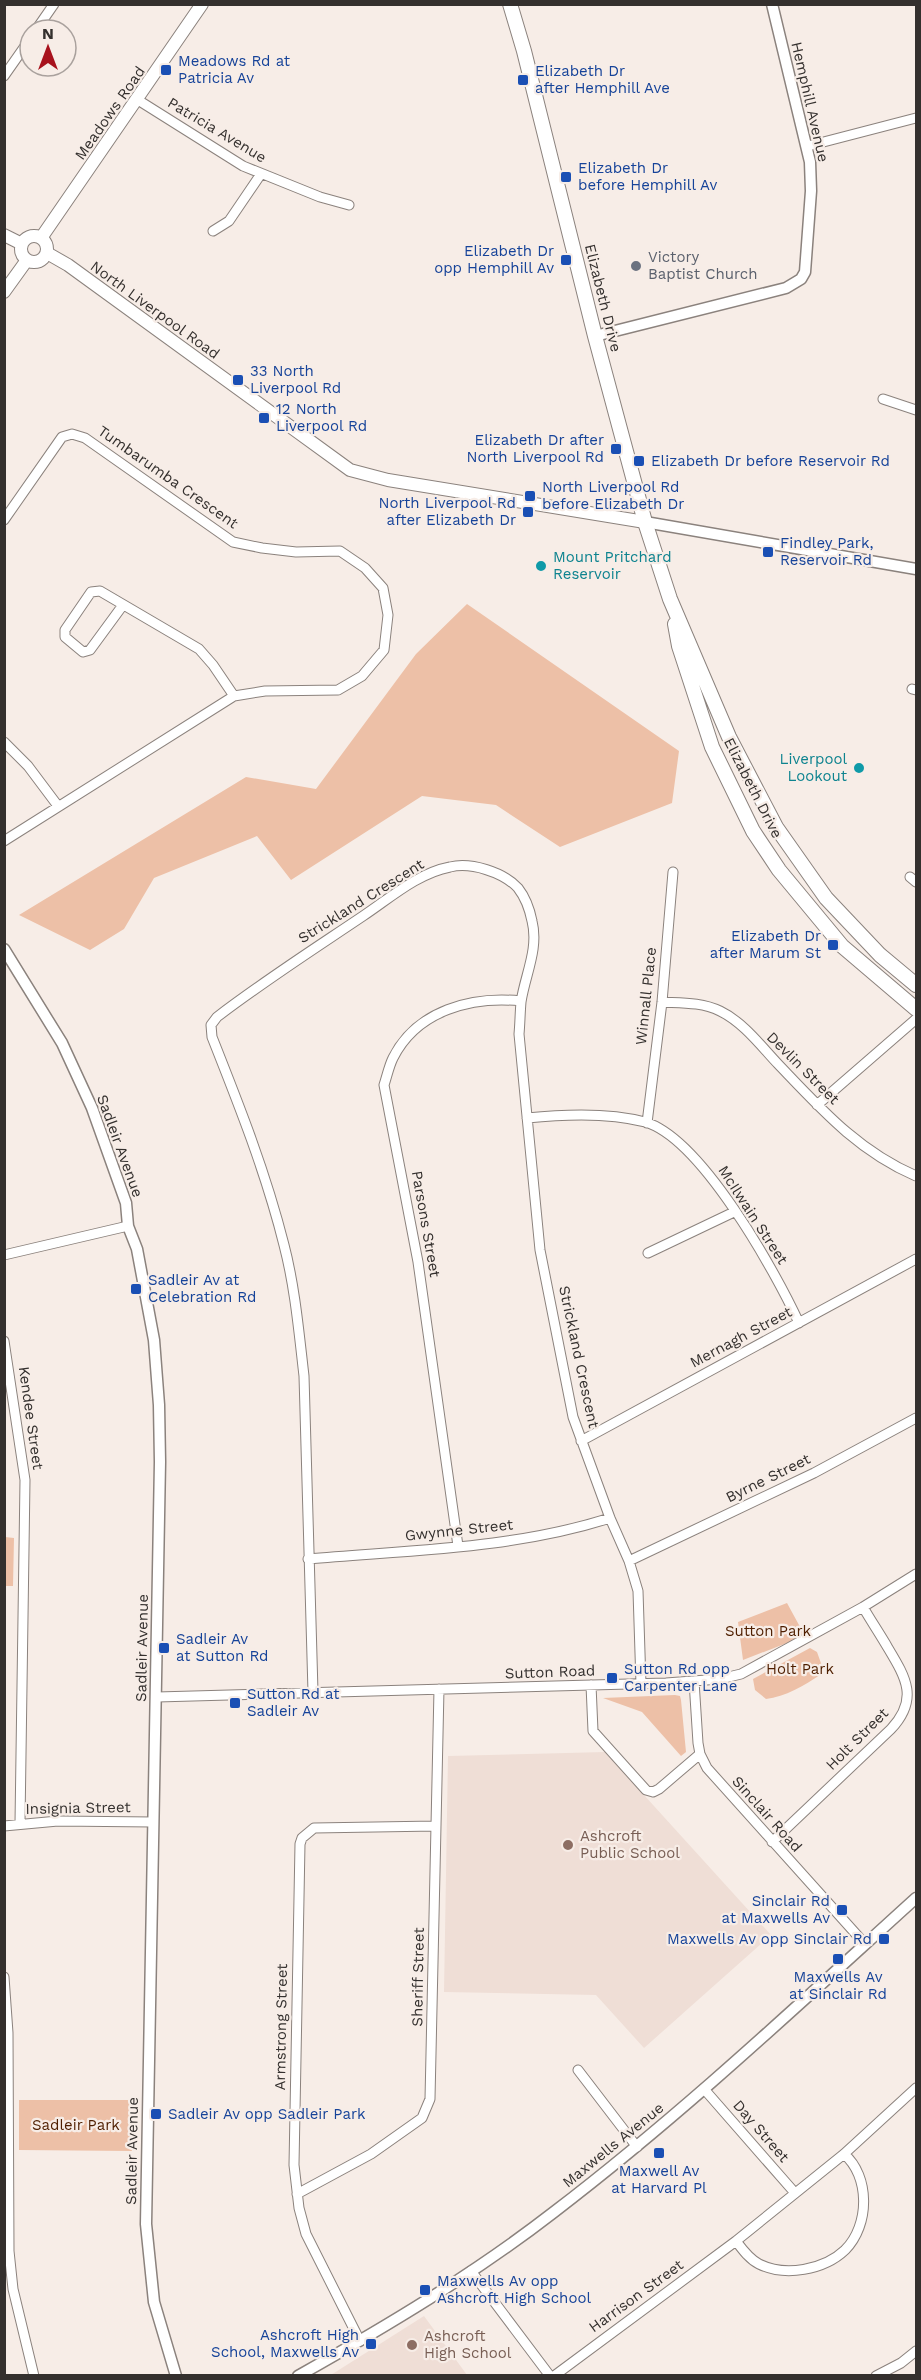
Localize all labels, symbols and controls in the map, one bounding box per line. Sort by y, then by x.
north arrow [18,18,78,78]
text: N [42,24,54,43]
street label: Hemphill Avenue [787,40,833,164]
place label: Meadows Rd at Patricia Av [178,52,291,87]
place label: Elizabeth Dr after Hemphill Ave [535,62,670,97]
street label: Meadows Road [71,63,149,163]
marker: Meadows Rd at Patricia Av [159,63,173,77]
marker: Elizabeth Dr after Hemphill Ave [516,73,530,87]
street label: Patricia Avenue [164,93,270,167]
place label: Elizabeth Dr before Hemphill Av [578,159,717,194]
marker: Elizabeth Dr before Hemphill Av [559,170,573,184]
place label: Elizabeth Dr opp Hemphill Av [434,242,554,277]
street label: Elizabeth Drive [581,242,625,354]
place label: Victory Baptist Church [648,248,758,283]
marker: Elizabeth Dr opp Hemphill Av [559,253,573,267]
street label: North Liverpool Road [87,257,223,363]
marker: Victory Baptist Church [629,259,643,273]
place label: 33 North Liverpool Rd [250,362,341,397]
marker: 33 North Liverpool Rd [231,373,245,387]
place label: 12 North Liverpool Rd [276,400,367,435]
marker: 12 North Liverpool Rd [257,411,271,425]
street label: Tumbarumba Crescent [94,422,242,533]
place label: Elizabeth Dr after North Liverpool Rd [467,431,604,466]
marker: Elizabeth Dr after North Liverpool Rd [609,442,623,456]
place label: Elizabeth Dr before Reservoir Rd [651,452,890,470]
marker: Elizabeth Dr before Reservoir Rd [632,454,646,468]
place label: North Liverpool Rd before Elizabeth Dr [542,478,684,513]
marker: North Liverpool Rd before Elizabeth Dr [523,489,537,503]
place label: North Liverpool Rd after Elizabeth Dr [379,494,516,529]
marker: North Liverpool Rd after Elizabeth Dr [521,505,535,519]
place label: Findley Park, Reservoir Rd [780,534,873,569]
marker: Findley Park, Reservoir Rd [761,545,775,559]
place label: Mount Pritchard Reservoir [553,548,672,583]
marker: Mount Pritchard Reservoir [534,559,548,573]
street label: Elizabeth Drive [720,735,786,841]
place label: Liverpool Lookout [779,750,848,785]
marker: Liverpool Lookout [852,761,866,775]
street label: Strickland Crescent [295,855,428,947]
place label: Elizabeth Dr after Marum St [710,927,822,962]
marker: Elizabeth Dr after Marum St [826,938,840,952]
street label: Winnall Place [632,946,660,1046]
street label: Devlin Street [763,1028,844,1109]
street label: Sadleir Avenue [93,1092,147,1200]
street label: McIlwain Street [714,1162,792,1268]
street label: Parsons Street [408,1169,444,1279]
place label: Sadleir Av at Celebration Rd [148,1271,257,1306]
marker: Sadleir Av at Celebration Rd [129,1282,143,1296]
street label: Strickland Crescent [555,1284,603,1431]
street label: Mernagh Street [687,1302,796,1371]
street label: Kendee Street [15,1365,47,1472]
street label: Byrne Street [723,1449,814,1506]
street label: Gwynne Street [404,1515,515,1545]
street label: Sadleir Avenue [132,1594,152,1702]
park label: Sutton Park [725,1622,812,1640]
place label: Sadleir Av at Sutton Rd [176,1630,269,1665]
marker: Sadleir Av at Sutton Rd [157,1641,171,1655]
place label: Sutton Rd opp Carpenter Lane [624,1660,737,1695]
park label: Holt Park [766,1660,834,1678]
street label: Sutton Road [505,1661,595,1683]
marker: Sutton Rd opp Carpenter Lane [605,1671,619,1685]
place label: Sutton Rd at Sadleir Av [247,1685,340,1720]
marker: Sutton Rd at Sadleir Av [228,1696,242,1710]
street label: Holt Street [822,1704,892,1774]
street label: Sinclair Road [728,1772,806,1856]
street label: Insignia Street [25,1798,131,1818]
place label: Ashcroft Public School [580,1827,680,1862]
marker: Ashcroft Public School [561,1838,575,1852]
place label: Sinclair Rd at Maxwells Av [721,1892,830,1927]
marker: Sinclair Rd at Maxwells Av [835,1903,849,1917]
street label: Sheriff Street [408,1927,428,2027]
place label: Maxwells Av opp Sinclair Rd [667,1930,872,1948]
marker: Maxwells Av opp Sinclair Rd [877,1932,891,1946]
marker: Maxwells Av at Sinclair Rd [831,1952,845,1966]
street label: Armstrong Street [271,1963,291,2091]
place label: Maxwells Av at Sinclair Rd [789,1968,887,2003]
street label: Day Street [729,2096,793,2166]
street label: Sadleir Avenue [122,2097,142,2205]
street label: Maxwells Avenue [559,2099,667,2191]
place label: Sadleir Av opp Sadleir Park [168,2105,366,2123]
marker: Sadleir Av opp Sadleir Park [149,2107,163,2121]
park label: Sadleir Park [32,2116,120,2134]
marker: Maxwell Av at Harvard Pl [652,2146,666,2160]
place label: Maxwell Av at Harvard Pl [611,2162,707,2197]
street label: Harrison Street [585,2255,687,2336]
place label: Maxwells Av opp Ashcroft High School [437,2272,591,2307]
marker: Maxwells Av opp Ashcroft High School [418,2283,432,2297]
place label: Ashcroft High School, Maxwells Av [211,2326,359,2361]
place label: Ashcroft High School [424,2327,512,2362]
marker: Ashcroft High School, Maxwells Av [364,2337,378,2351]
marker: Ashcroft High School [405,2338,419,2352]

